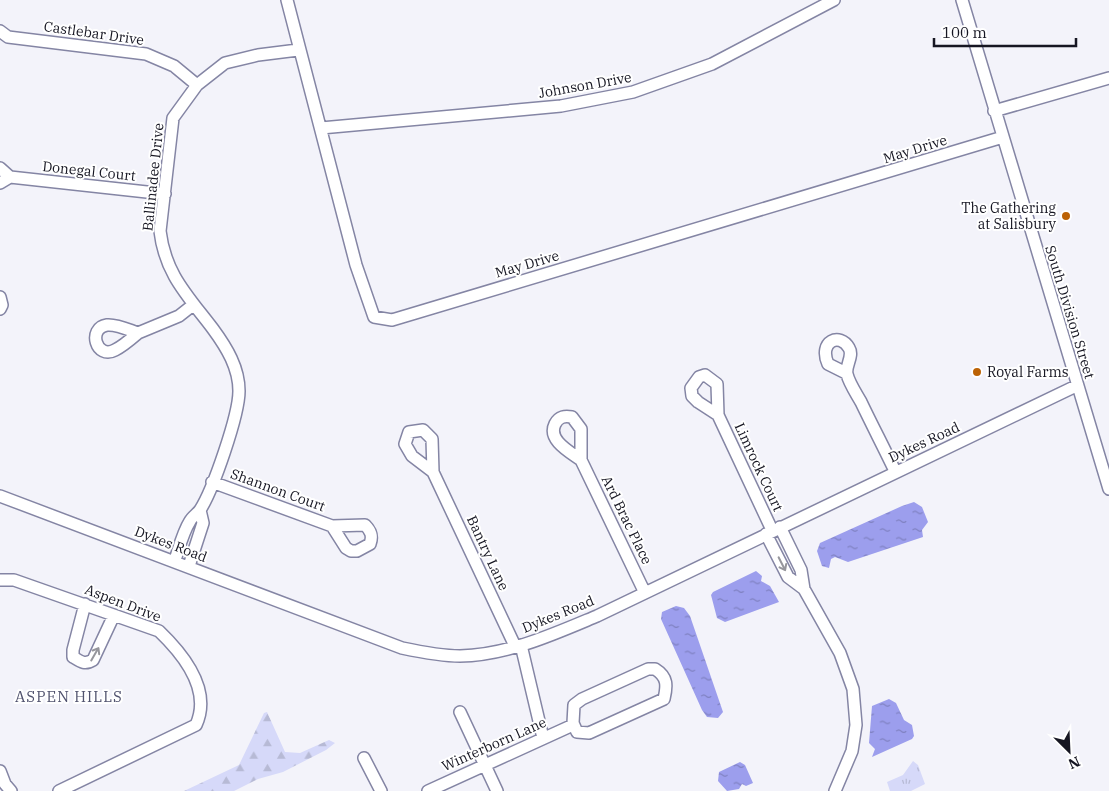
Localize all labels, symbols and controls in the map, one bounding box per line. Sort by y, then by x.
scale bar [934,15,1076,47]
street label: Castlebar Drive [43,17,145,49]
text: 100 m [942,23,987,42]
street label: Johnson Drive [537,68,633,102]
street label: Ballinadee Drive [138,122,168,232]
street label: May Drive [881,131,949,167]
street label: Donegal Court [41,157,137,185]
place label: The Gathering at Salisbury [961,199,1057,233]
marker: The Gathering at Salisbury [1060,210,1072,222]
street label: South Division Street [1041,243,1099,381]
street label: May Drive [493,246,561,282]
place label: Royal Farms [987,363,1069,381]
marker: Royal Farms [971,366,983,378]
street label: Dykes Road [886,418,963,466]
street label: Limrock Court [731,420,787,514]
street label: Shannon Court [228,465,328,515]
street label: Ard Brac Place [598,473,656,567]
street label: Bantry Lane [463,513,513,593]
street label: Dykes Road [132,522,210,566]
one-way arrow [777,557,787,572]
street label: Aspen Drive [82,580,164,626]
street label: Dykes Road [519,591,597,637]
one-way arrow [90,647,100,662]
district label: ASPEN HILLS [15,687,123,706]
street label: Winterborn Lane [439,713,549,775]
north arrow [1044,726,1094,776]
text: N [1066,752,1083,773]

